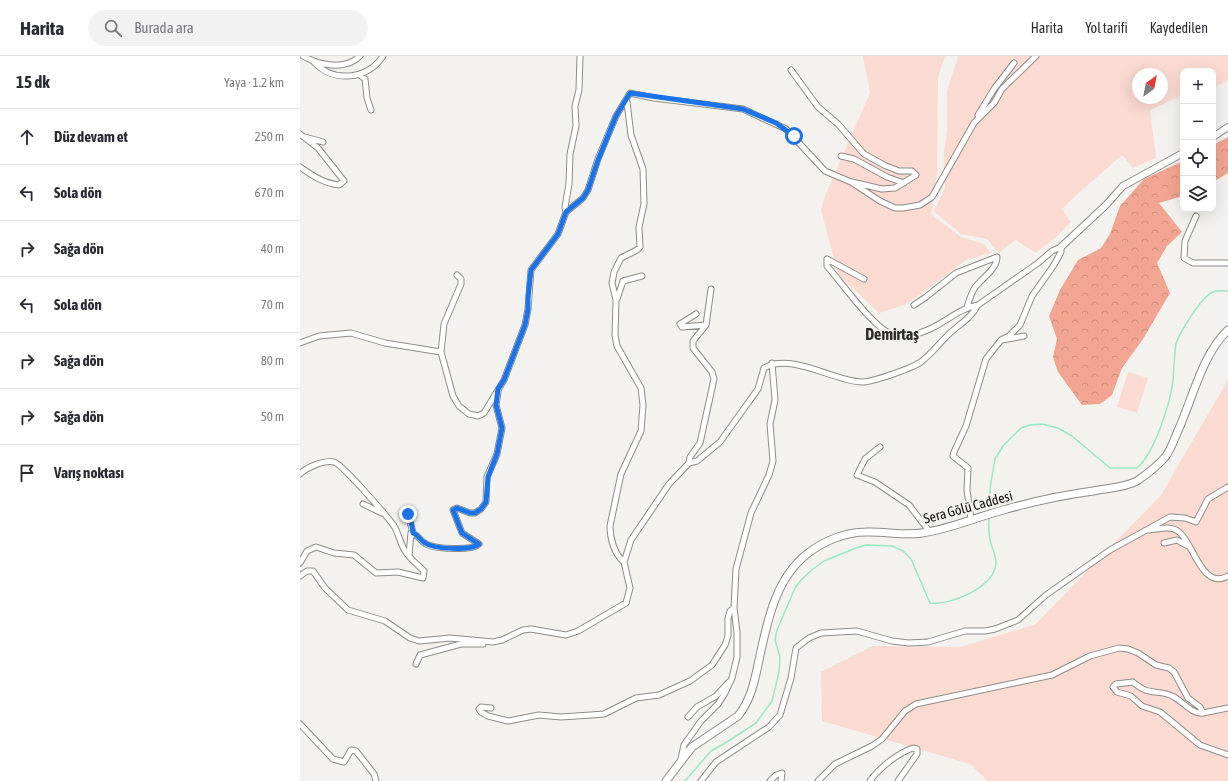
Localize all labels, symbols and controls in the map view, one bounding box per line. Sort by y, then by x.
search box [88,10,368,46]
text: Harita [20,17,64,39]
icon: search [102,17,124,39]
text: Burada ara [134,19,194,36]
text: Harita [1031,20,1063,36]
text: Yol tarifi [1085,20,1128,36]
text: Kaydedilen [1150,20,1208,36]
north arrow [1132,68,1168,104]
map controls [1180,68,1216,212]
button: + [1180,68,1216,104]
text: 15 dk [16,72,50,92]
text: Yaya · 1.2 km [224,75,284,90]
button: − [1180,104,1216,140]
icon: ahead [16,126,38,148]
route start [785,127,803,145]
text: Düz devam et [54,128,128,145]
text: 250 m [255,129,284,144]
button: locate [1180,140,1216,176]
button: layers [1180,176,1216,212]
icon: left [16,182,38,204]
text: Sola dön [54,184,102,201]
text: 670 m [255,185,284,200]
icon: right [16,238,38,260]
text: Sağa dön [54,240,104,257]
text: 40 m [261,241,284,256]
icon: left [16,294,38,316]
text: Sola dön [54,296,102,313]
text: 70 m [261,297,284,312]
district label: Demirtaş [865,325,919,343]
icon: right [16,350,38,372]
text: Sağa dön [54,352,104,369]
text: 80 m [261,353,284,368]
icon: right [16,406,38,428]
text: Sağa dön [54,408,104,425]
text: 50 m [261,409,284,424]
icon: arrive [16,462,38,484]
text: Varış noktası [54,464,124,481]
street label: Sera Gölü Caddesi [922,487,1014,527]
route end [399,505,417,523]

